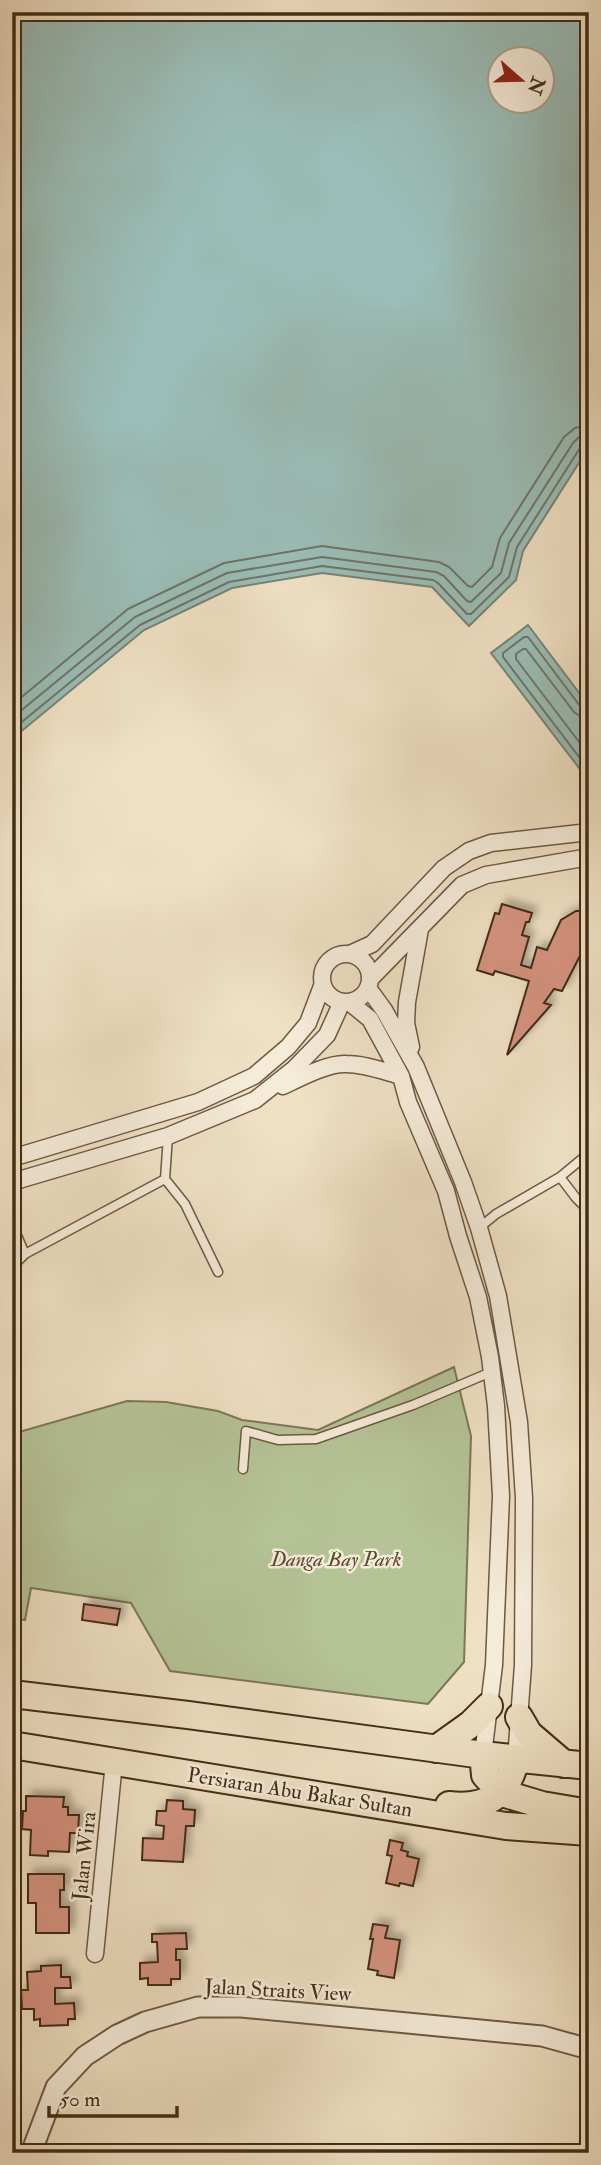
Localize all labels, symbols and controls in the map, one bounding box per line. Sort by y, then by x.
north arrow [486,46,556,116]
text: N [522,72,551,98]
park label: Danga Bay Park [270,1546,401,1573]
street label: Persiaran Abu Bakar Sultan [185,1761,415,1824]
street label: Jalan Wira [66,1810,103,1903]
street label: Jalan Straits View [203,1973,353,2008]
scale bar [49,2074,177,2118]
text: 50 m [60,2086,101,2113]

